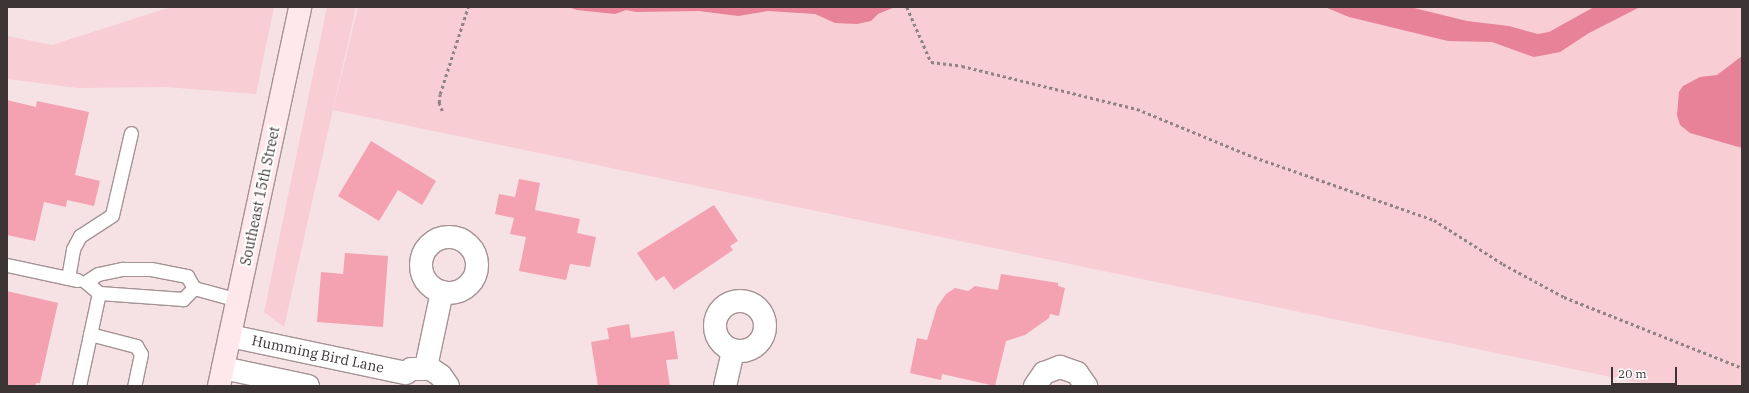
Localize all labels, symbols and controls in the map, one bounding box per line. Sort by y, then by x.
street label: Southeast 15th Street [237,125,283,267]
street label: Humming Bird Lane [250,332,386,376]
scale bar [1613,359,1679,385]
text: 20 m [1618,366,1647,381]

